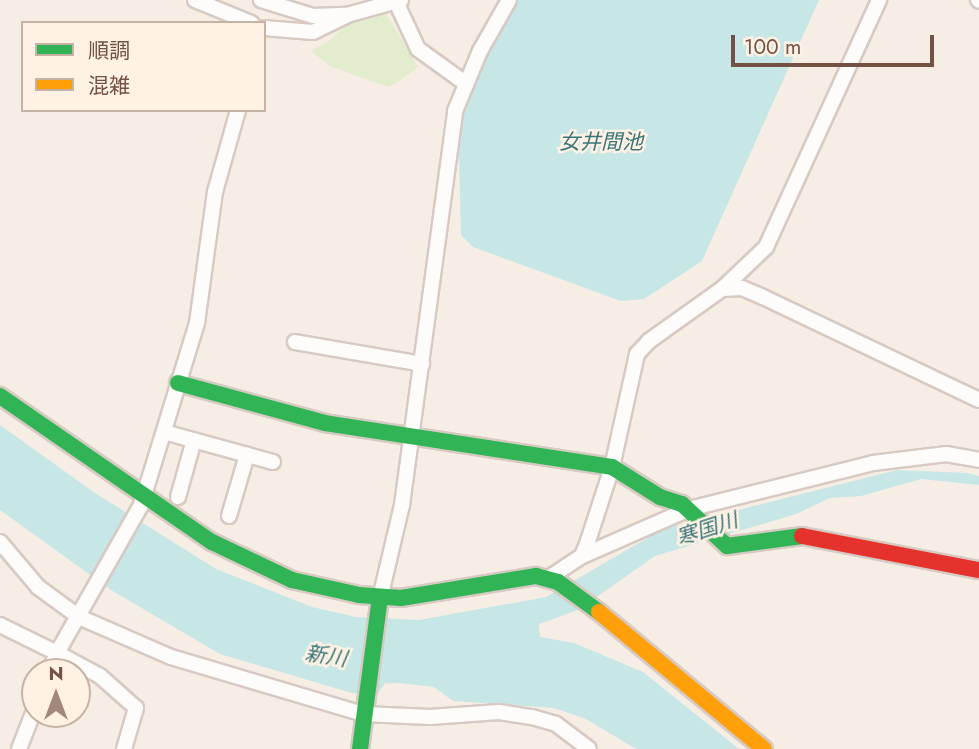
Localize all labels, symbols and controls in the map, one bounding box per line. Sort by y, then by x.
legend [21,21,266,112]
scale bar [734,21,937,65]
text: 100 m [744,32,801,62]
text: 順調 [88,36,130,66]
text: 混雑 [88,71,130,101]
water label: 女井間池 [559,129,643,155]
water label: 寒国川 [673,507,741,551]
water label: 新川 [303,640,349,672]
north arrow [21,658,91,728]
text: N [48,660,64,687]

